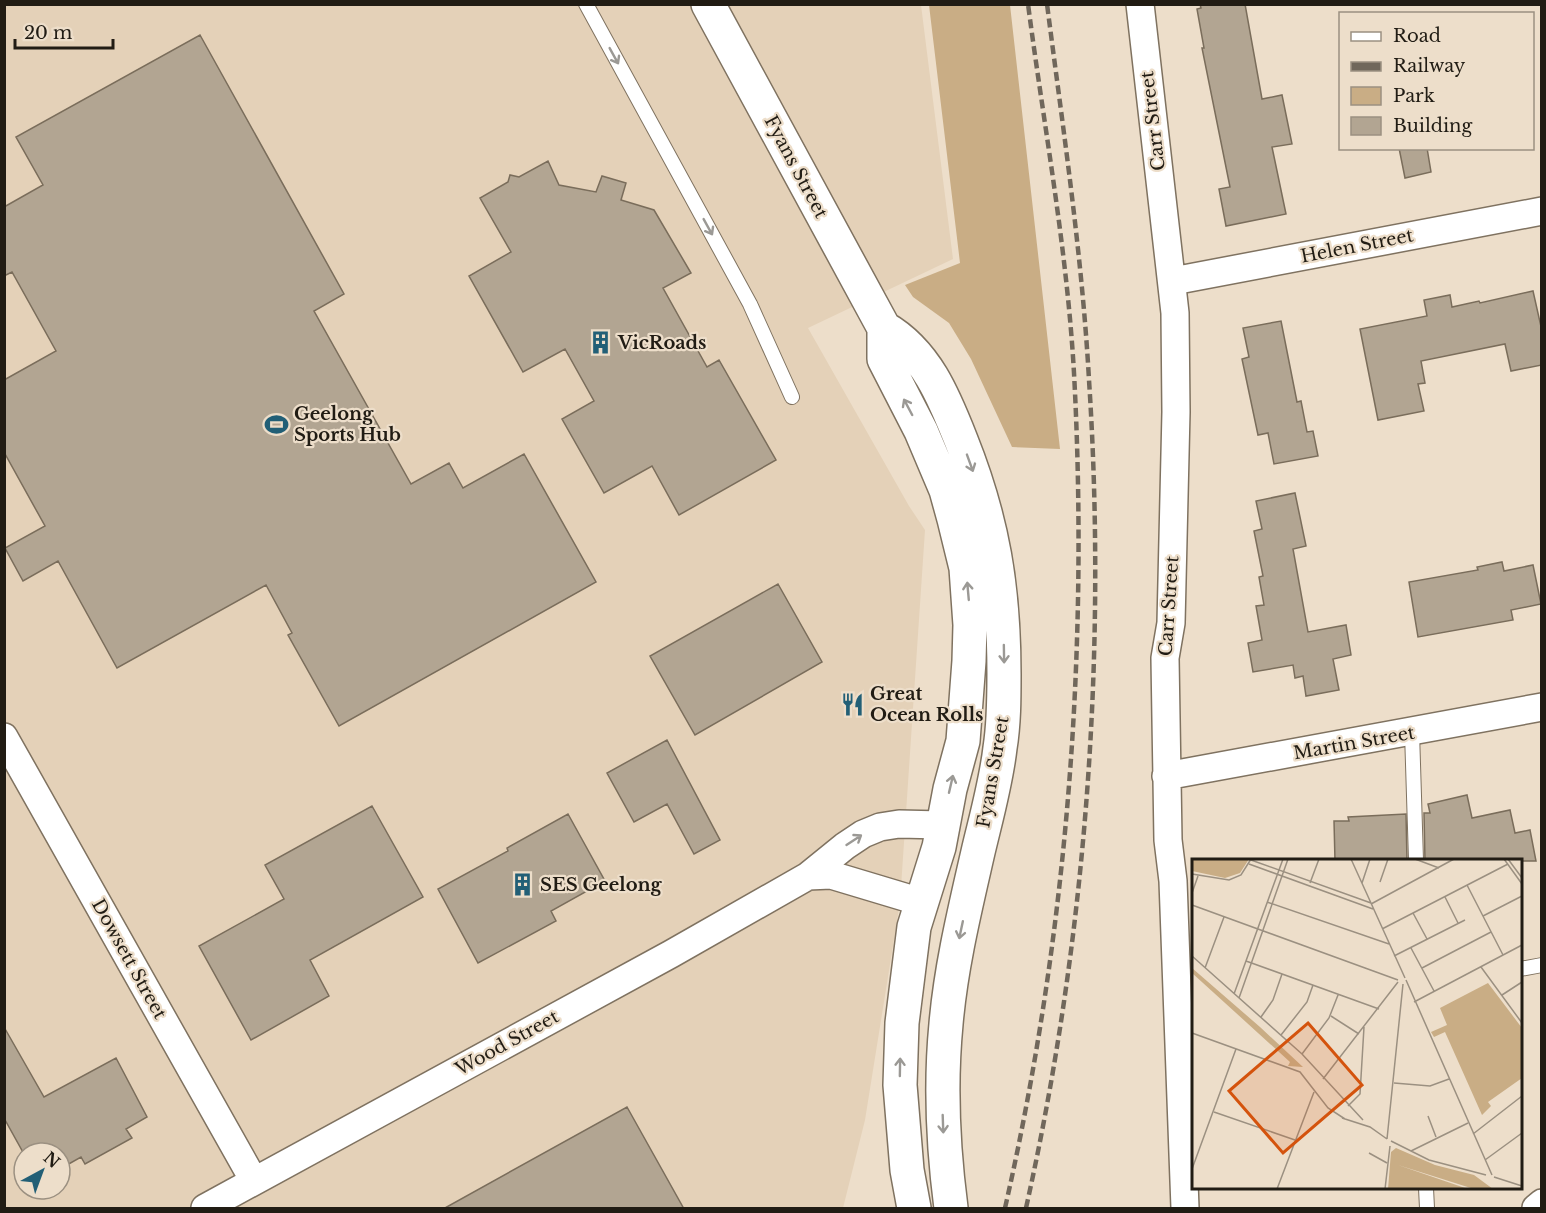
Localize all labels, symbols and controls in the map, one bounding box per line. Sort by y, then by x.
scale bar [15,12,112,50]
legend [1339,12,1534,150]
text: 20 m [24,22,72,44]
text: Road [1393,25,1441,47]
one-way arrow [608,47,620,64]
text: Railway [1393,55,1466,77]
street label: Carr Street [1136,70,1170,172]
text: Park [1393,85,1435,107]
street label: Fyans Street [760,112,832,222]
text: Building [1393,115,1472,137]
one-way arrow [702,218,714,235]
street label: Helen Street [1299,224,1415,268]
building icon: VicRoads [587,330,613,356]
place label: VicRoads [617,332,706,354]
one-way arrow [902,399,914,416]
place label: Geelong Sports Hub [294,403,401,446]
sports icon: Geelong Sports Hub [263,411,289,437]
one-way arrow [965,453,976,472]
street label: Carr Street [1155,555,1183,657]
one-way arrow [962,582,973,602]
one-way arrow [998,643,1009,663]
place label: Great Ocean Rolls [870,683,983,726]
restaurant icon: Great Ocean Rolls [839,691,865,717]
street label: Fyans Street [972,714,1014,830]
street label: Martin Street [1292,721,1417,764]
one-way arrow [946,775,957,794]
one-way arrow [845,834,862,847]
inset map [1192,859,1522,1189]
building icon: SES Geelong [509,872,535,898]
place label: SES Geelong [540,874,663,896]
street label: Dowsett Street [87,895,171,1023]
one-way arrow [955,920,966,939]
street label: Wood Street [451,1005,563,1081]
one-way arrow [894,1057,906,1077]
one-way arrow [937,1113,949,1133]
north arrow [12,1141,72,1201]
text: N [40,1147,64,1172]

